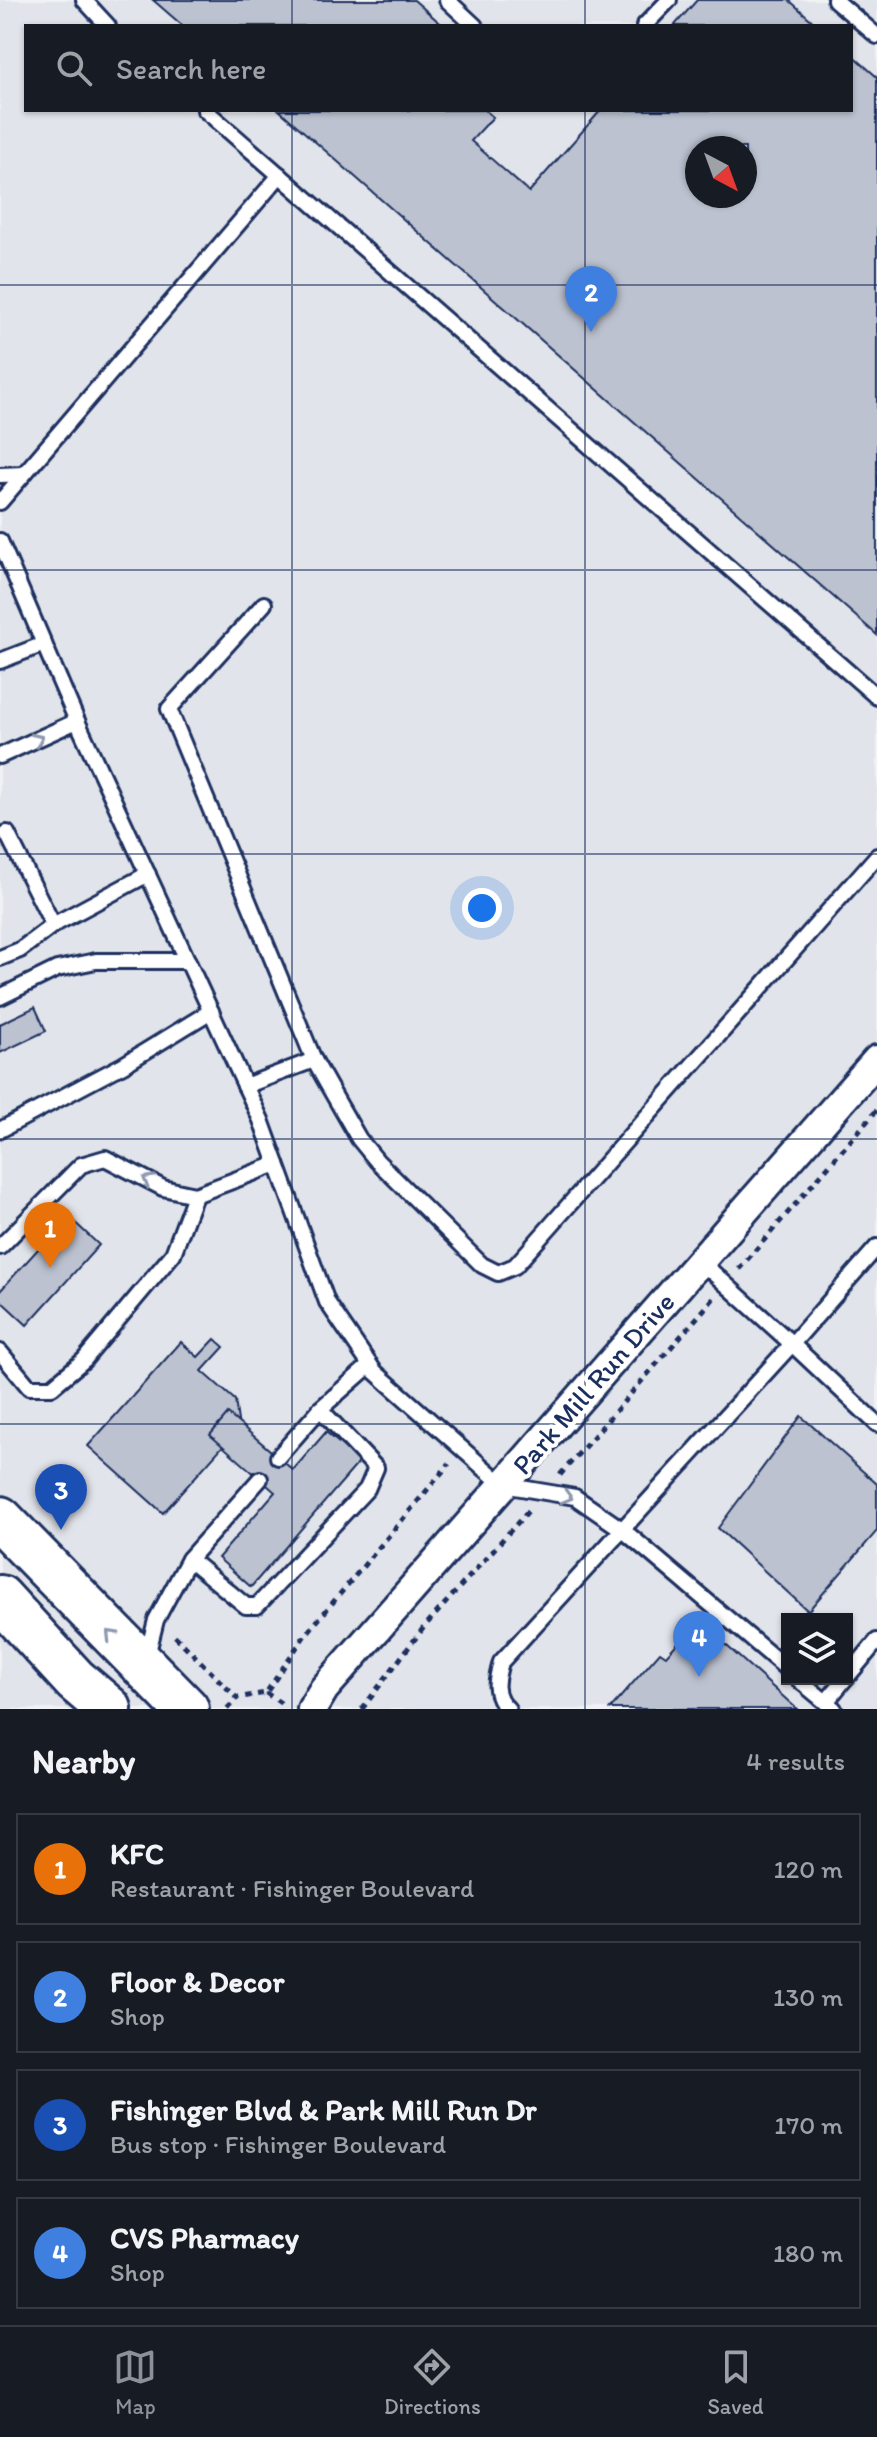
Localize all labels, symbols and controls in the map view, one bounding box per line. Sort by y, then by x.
search box [24,24,853,112]
icon: search [52,46,96,90]
text: Search here [116,50,266,87]
north arrow [685,136,757,208]
pin: 2 [565,266,617,332]
one-way arrow [30,732,45,748]
your location [462,888,502,928]
one-way arrow [143,1174,157,1190]
pin: 1 [24,1202,76,1268]
street label: Park Mill Run Drive [505,1285,681,1481]
pin: 3 [35,1464,87,1530]
one-way arrow [560,1488,574,1504]
pin: 4 [673,1611,725,1677]
map controls [781,1613,853,1685]
button: layers [781,1613,853,1685]
one-way arrow [106,1630,120,1644]
text: Nearby [32,1741,135,1782]
text: 4 results [746,1745,845,1777]
text: KFC [110,1835,164,1872]
text: 1 [54,1853,66,1885]
text: 120 m [774,1853,843,1885]
text: Restaurant · Fishinger Boulevard [110,1872,474,1904]
text: Floor & Decor [110,1963,284,2000]
text: 2 [53,1981,67,2013]
text: 130 m [773,1981,843,2013]
text: Shop [110,2000,165,2032]
text: Fishinger Blvd & Park Mill Run Dr [110,2091,537,2128]
text: 3 [53,2109,67,2141]
text: 170 m [774,2109,843,2141]
text: Bus stop · Fishinger Boulevard [110,2128,446,2160]
text: CVS Pharmacy [110,2219,299,2256]
text: 4 [52,2237,68,2269]
text: 180 m [773,2237,843,2269]
text: Shop [110,2256,165,2288]
tab: Map [113,2345,157,2420]
tab: Directions [384,2345,481,2420]
tab: Saved [707,2345,764,2420]

